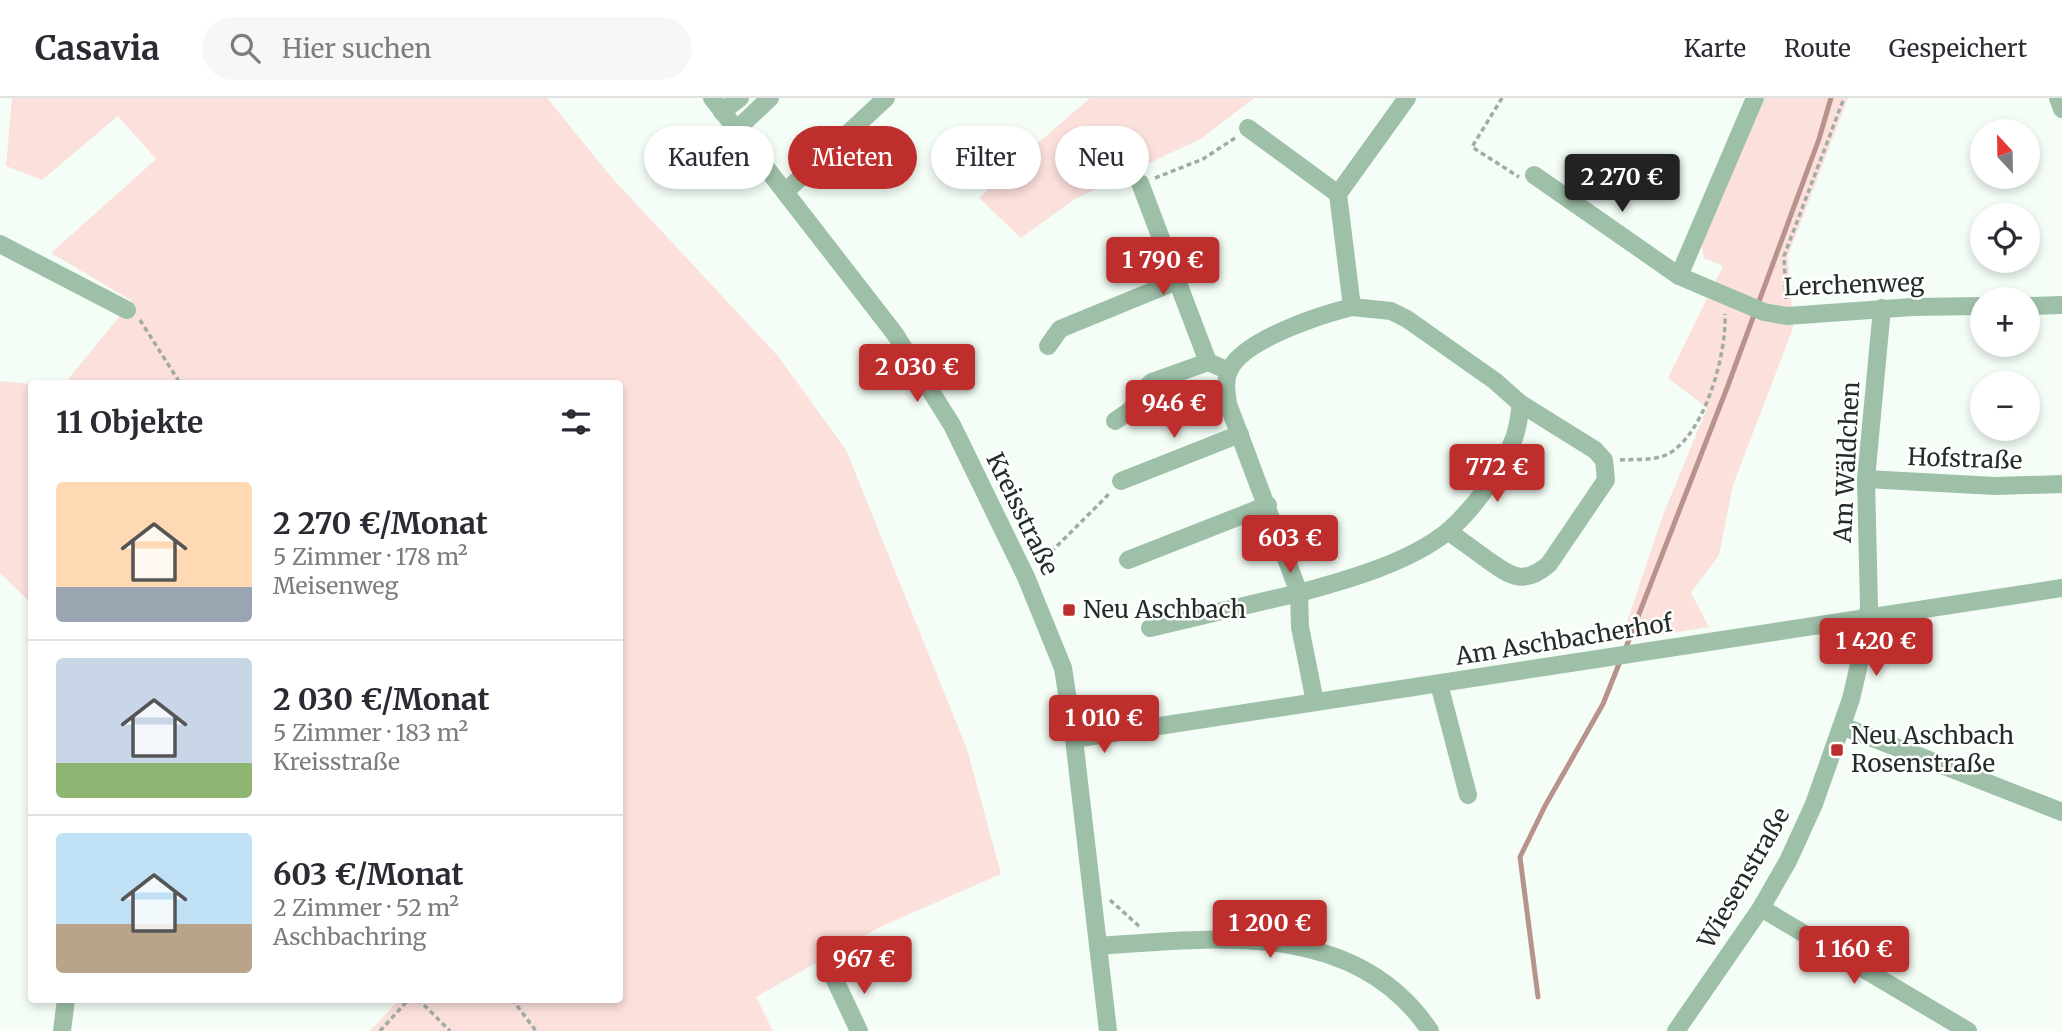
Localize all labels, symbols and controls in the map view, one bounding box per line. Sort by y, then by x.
search box [202,17,692,80]
text: Casavia [35,28,160,69]
icon: search [226,29,264,67]
text: Hier suchen [282,32,432,65]
text: Karte [1684,33,1746,64]
text: Route [1784,33,1851,64]
text: Gespeichert [1889,33,2027,64]
north arrow [1970,119,2040,189]
map controls [1970,119,2040,441]
chip: Kaufen [644,126,774,189]
chip: Mieten [788,126,917,189]
chip: Filter [931,126,1041,189]
chip: Neu [1055,126,1149,189]
pin: 2 270 € [1557,155,1687,214]
text: 2 270 € [1581,162,1663,191]
button: locate [1970,203,2040,273]
pin: 1 790 € [1098,238,1228,297]
text: 1 790 € [1122,245,1204,274]
street label: Lerchenweg [1783,267,1925,302]
button: + [1970,287,2040,357]
pin: 2 030 € [852,344,982,404]
text: 2 030 € [875,352,959,381]
button: − [1970,371,2040,441]
pin: 946 € [1125,380,1223,440]
street label: Am Wäldchen [1827,381,1866,544]
text: 946 € [1142,388,1206,417]
text: 11 Objekte [56,403,203,441]
icon: filters [557,403,595,441]
street label: Hofstraße [1907,441,2023,476]
pin: 772 € [1448,444,1546,504]
street label: Kreisstraße [979,447,1065,580]
text: 772 € [1466,452,1528,481]
text: 2 270 €/Monat [273,504,488,542]
icon: home [112,510,196,594]
pin: 603 € [1241,516,1339,575]
text: 603 € [1258,523,1322,552]
text: 5 Zimmer · 178 m² [273,542,468,571]
text: Meisenweg [273,571,398,600]
place label: Neu Aschbach [1083,594,1246,625]
marker: Neu Aschbach [1061,602,1077,618]
street label: Am Aschbacherhof [1452,607,1675,672]
pin: 1 420 € [1811,618,1941,678]
text: 1 420 € [1836,626,1916,655]
text: 2 030 €/Monat [273,680,490,718]
icon: home [112,686,196,770]
pin: 1 010 € [1039,696,1169,755]
text: 1 010 € [1065,703,1143,732]
text: 5 Zimmer · 183 m² [273,718,468,747]
place label: Neu Aschbach Rosenstraße [1851,720,2014,779]
marker: Neu Aschbach Rosenstraße [1829,742,1845,758]
text: Kreisstraße [273,747,400,776]
street label: Wiesenstraße [1690,802,1796,955]
text: 603 €/Monat [273,855,464,893]
icon: home [112,861,196,945]
text: 2 Zimmer · 52 m² [273,893,459,922]
pin: 1 200 € [1205,900,1335,960]
text: 1 200 € [1229,908,1311,937]
text: Aschbachring [273,922,426,951]
pin: 1 160 € [1789,926,1919,986]
text: 1 160 € [1815,934,1893,963]
pin: 967 € [815,936,913,996]
text: 967 € [833,944,895,973]

